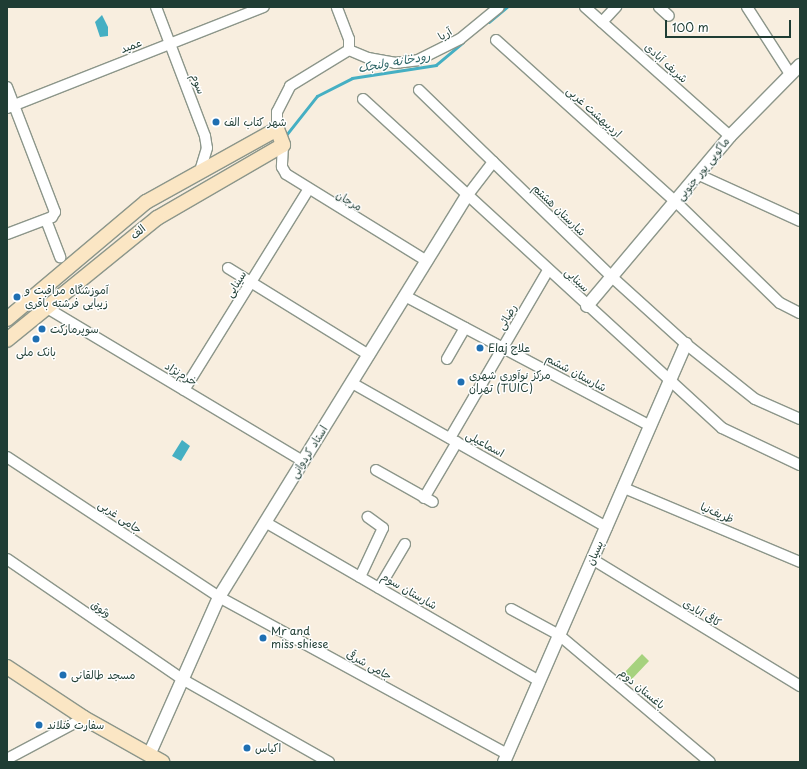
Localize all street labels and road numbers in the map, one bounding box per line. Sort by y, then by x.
street label: آریا [436,25,454,43]
street label: عمید [119,36,143,56]
street label: شریف آبادی [642,40,690,86]
street label: سوم [188,72,208,96]
street label: اردیبهشت غربی [564,84,624,140]
street label: ماکویی‌ پور جنوبی [674,135,732,203]
street label: شارستان هشتم [530,181,588,239]
street label: مرجان [334,188,364,214]
street label: الف [128,222,148,242]
street label: سینایی [562,265,592,295]
street label: سینایی [223,268,249,300]
street label: رضائی [494,302,520,332]
street label: شارستان ششم [543,351,609,395]
street label: خرم‌نژاد [162,359,200,389]
street label: استاد کردوانی [288,423,330,481]
street label: اسماعیلی [464,428,506,460]
street label: جامی غربی [96,498,144,536]
street label: ظریف‌نیا [698,500,736,526]
street label: پسیان [584,539,606,567]
street label: شارستان سوم [379,570,439,612]
street label: کافی آبادی [680,596,724,630]
street label: وثوق [89,598,113,620]
street label: جامی شرقی [344,647,394,683]
street label: باغستان دوم [616,666,668,712]

